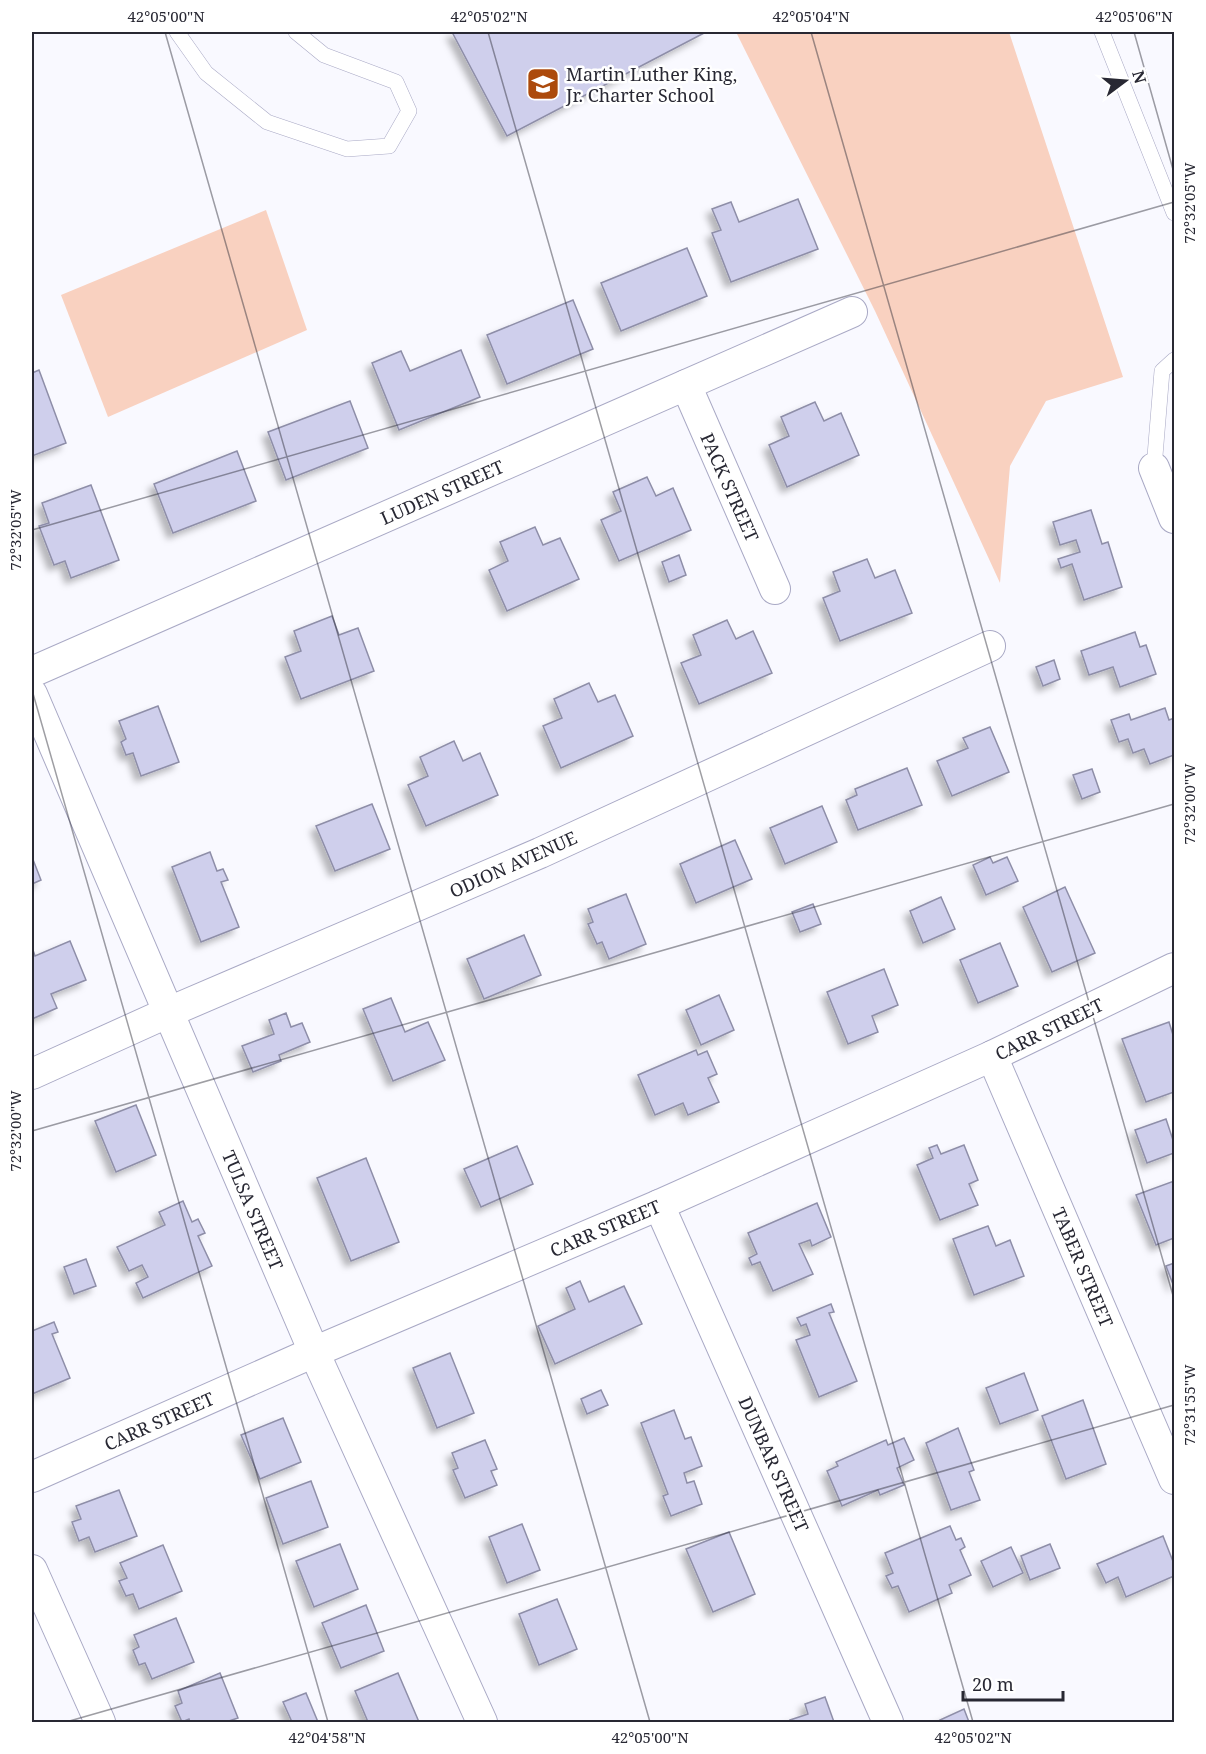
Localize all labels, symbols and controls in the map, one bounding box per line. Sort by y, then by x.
text: 42°05'00"N [127,6,205,26]
text: 42°05'02"N [450,6,528,26]
text: 42°05'04"N [772,6,850,26]
text: 42°05'06"N [1095,6,1173,26]
north arrow [1095,51,1155,111]
place label: Martin Luther King, Jr. Charter School [565,62,737,107]
school or university icon: Martin Luther King, Jr. Charter School [525,66,561,102]
text: N [1127,68,1152,86]
text: 72°32'05"W [1179,162,1199,244]
street label: PACK STREET [695,429,765,545]
street label: LUDEN STREET [377,454,507,530]
text: 72°32'05"W [5,489,25,571]
text: 72°32'00"W [1179,763,1199,845]
street label: ODION AVENUE [445,825,581,903]
street label: CARR STREET [991,992,1107,1066]
text: 72°32'00"W [5,1090,25,1172]
street label: TULSA STREET [217,1147,289,1273]
street label: CARR STREET [546,1194,664,1262]
street label: TABER STREET [1047,1203,1119,1331]
text: 72°31'55"W [1179,1364,1199,1446]
street label: CARR STREET [100,1386,218,1456]
street label: DUNBAR STREET [733,1392,815,1536]
scale bar [963,1664,1064,1702]
text: 20 m [972,1672,1014,1696]
text: 42°04'58"N [288,1727,366,1747]
text: 42°05'00"N [611,1727,689,1747]
text: 42°05'02"N [934,1727,1012,1747]

